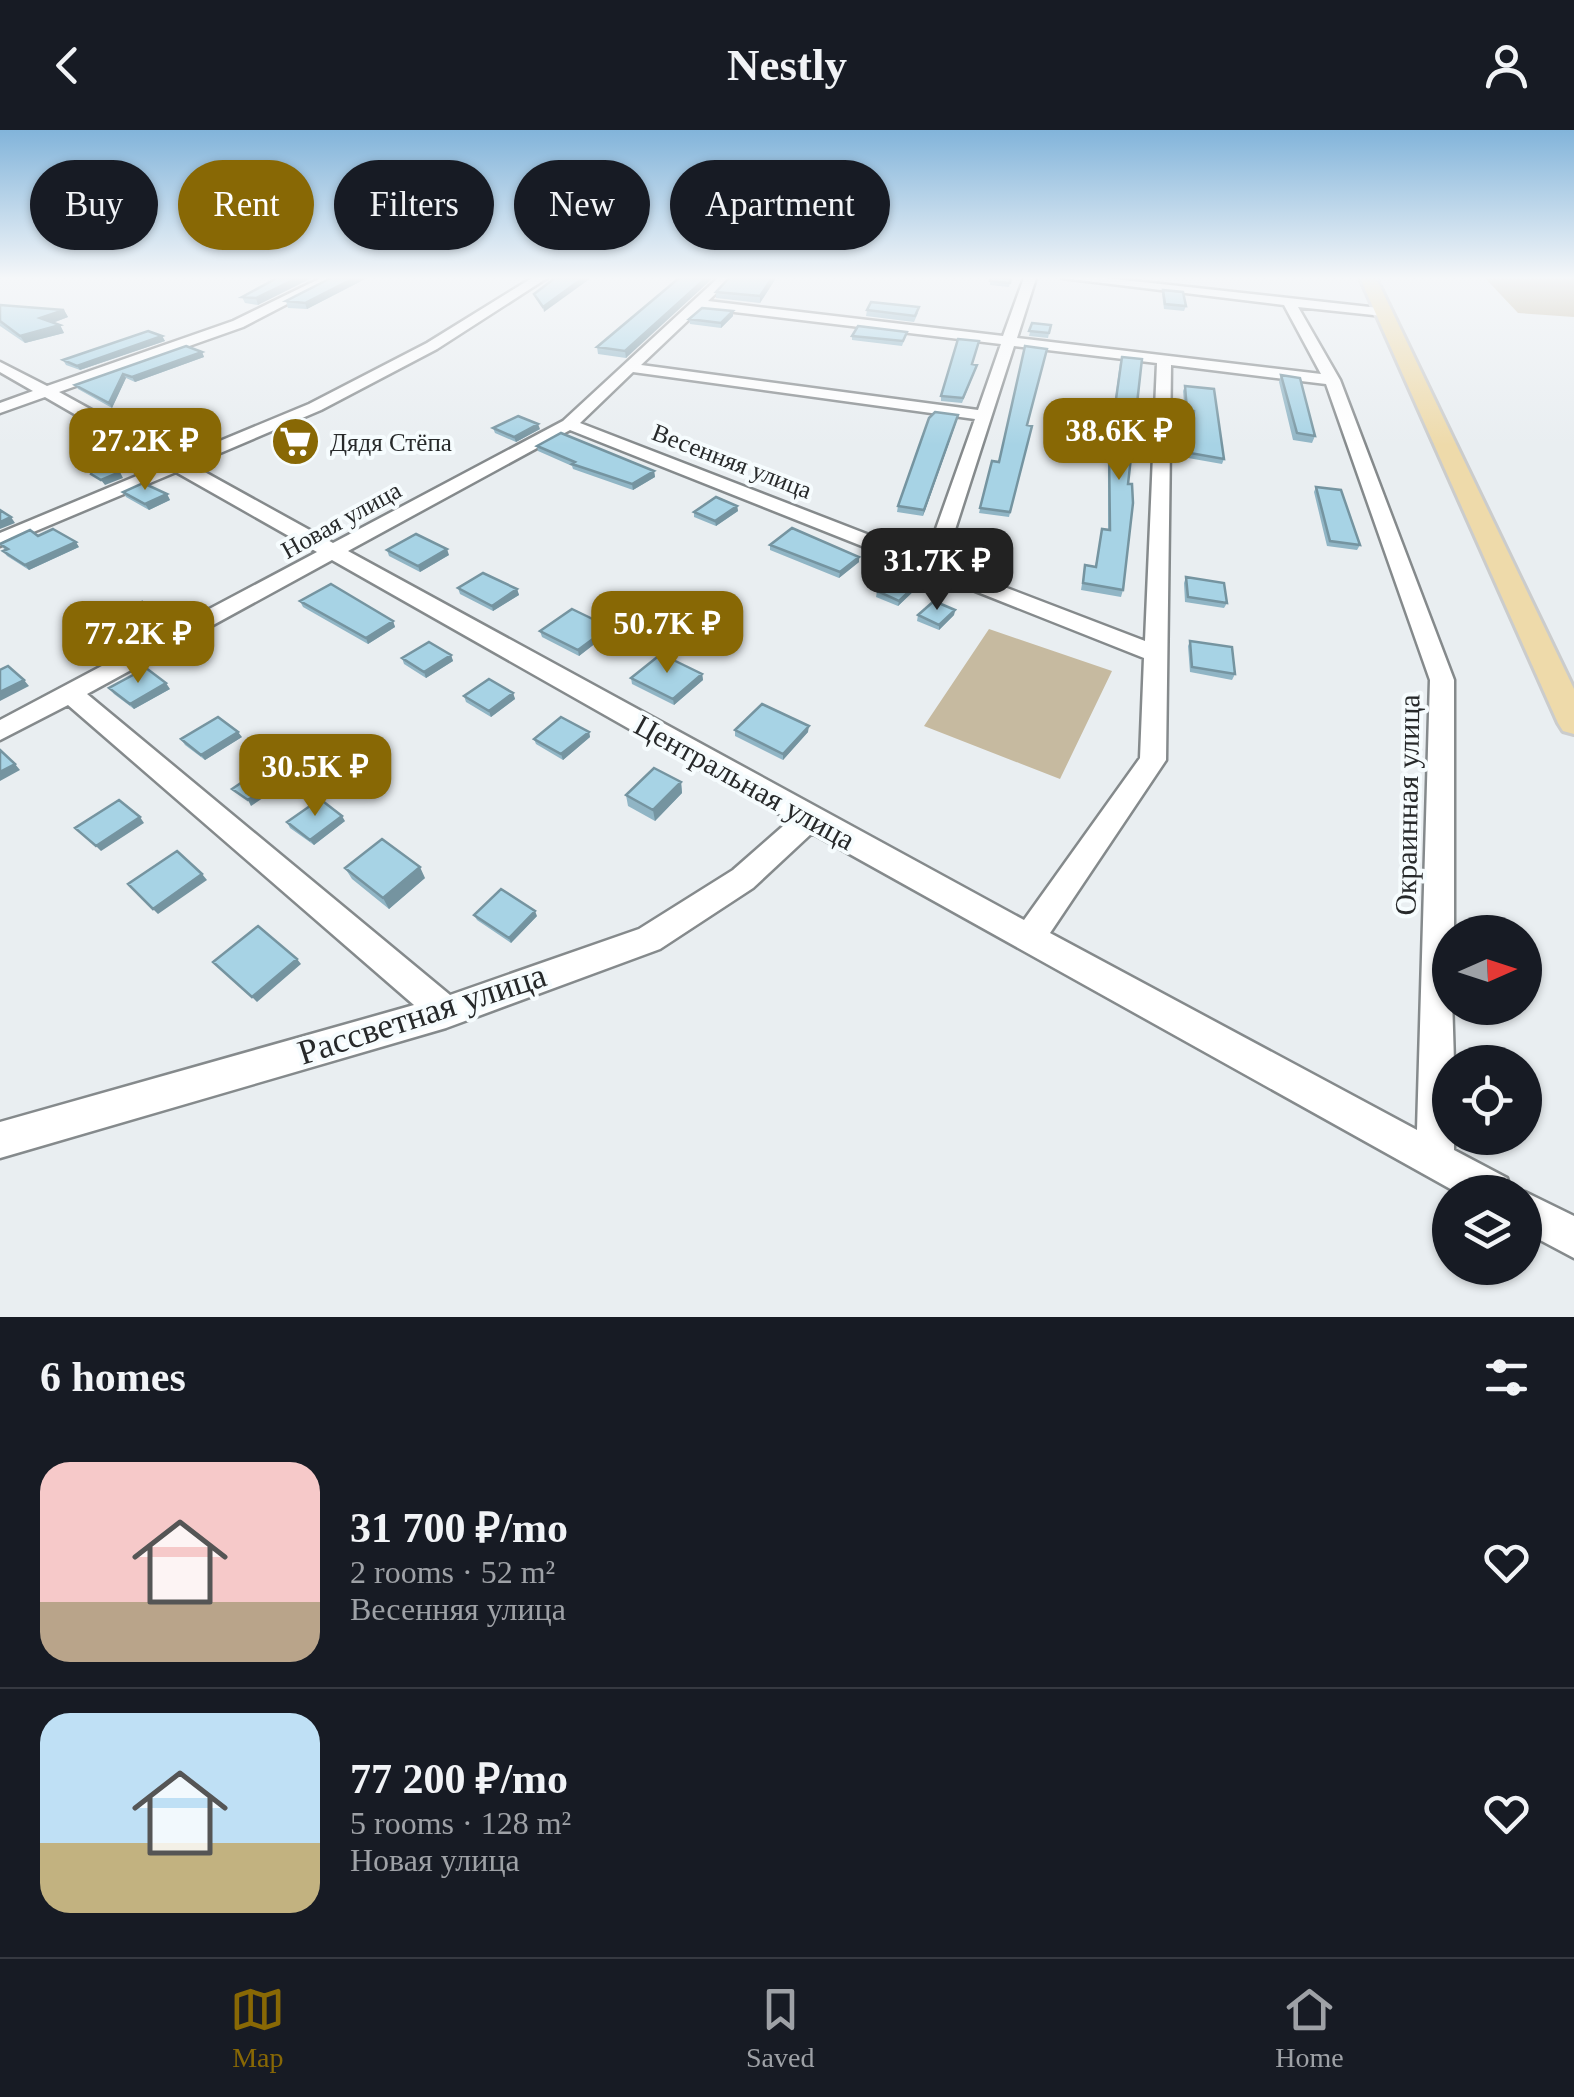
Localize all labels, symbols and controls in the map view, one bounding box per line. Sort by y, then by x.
icon: back [40,38,95,93]
icon: person [1479,38,1534,93]
text: Nestly [727,40,847,90]
chip: Buy [30,160,158,250]
chip: Rent [178,160,314,250]
chip: Filters [334,160,494,250]
chip: New [514,160,650,250]
chip: Apartment [670,160,890,250]
pin: 38.6K ₽ [1027,398,1211,483]
pin: 27.2K ₽ [53,408,237,493]
text: 38.6K ₽ [1065,412,1173,448]
supermarket icon: Дядя Стёпа [269,416,321,468]
street label: Весенняя улица [648,418,816,504]
text: 27.2K ₽ [91,422,199,458]
place label: Дядя Стёпа [330,429,452,456]
street label: Новая улица [276,476,406,564]
pin: 31.7K ₽ [845,528,1029,613]
text: 31.7K ₽ [883,542,991,578]
pin: 50.7K ₽ [575,591,759,676]
pin: 77.2K ₽ [46,601,230,686]
text: 50.7K ₽ [613,605,721,641]
text: 77.2K ₽ [84,615,192,651]
street label: Окраинная улица [1389,694,1425,916]
street label: Центральная улица [629,708,861,856]
pin: 30.5K ₽ [223,734,407,819]
text: 30.5K ₽ [261,748,369,784]
north arrow [1432,915,1542,1025]
map controls [1432,915,1542,1285]
street label: Рассветная улица [293,955,552,1073]
button: locate [1432,1045,1542,1155]
button: layers [1432,1175,1542,1285]
icon: filters [1479,1350,1534,1405]
text: 6 homes [40,1354,186,1400]
icon: home [120,1502,240,1622]
text: 31 700 ₽/mo [350,1505,568,1551]
icon: heart [1479,1535,1534,1590]
text: 2 rooms · 52 m² [350,1554,555,1590]
text: Весенняя улица [350,1591,566,1627]
icon: home [120,1753,240,1873]
text: 77 200 ₽/mo [350,1756,568,1802]
icon: heart [1479,1786,1534,1841]
text: 5 rooms · 128 m² [350,1805,571,1841]
text: Новая улица [350,1842,520,1878]
tab: Map [230,1982,285,2074]
tab: Saved [746,1982,814,2074]
tab: Home [1275,1982,1344,2074]

